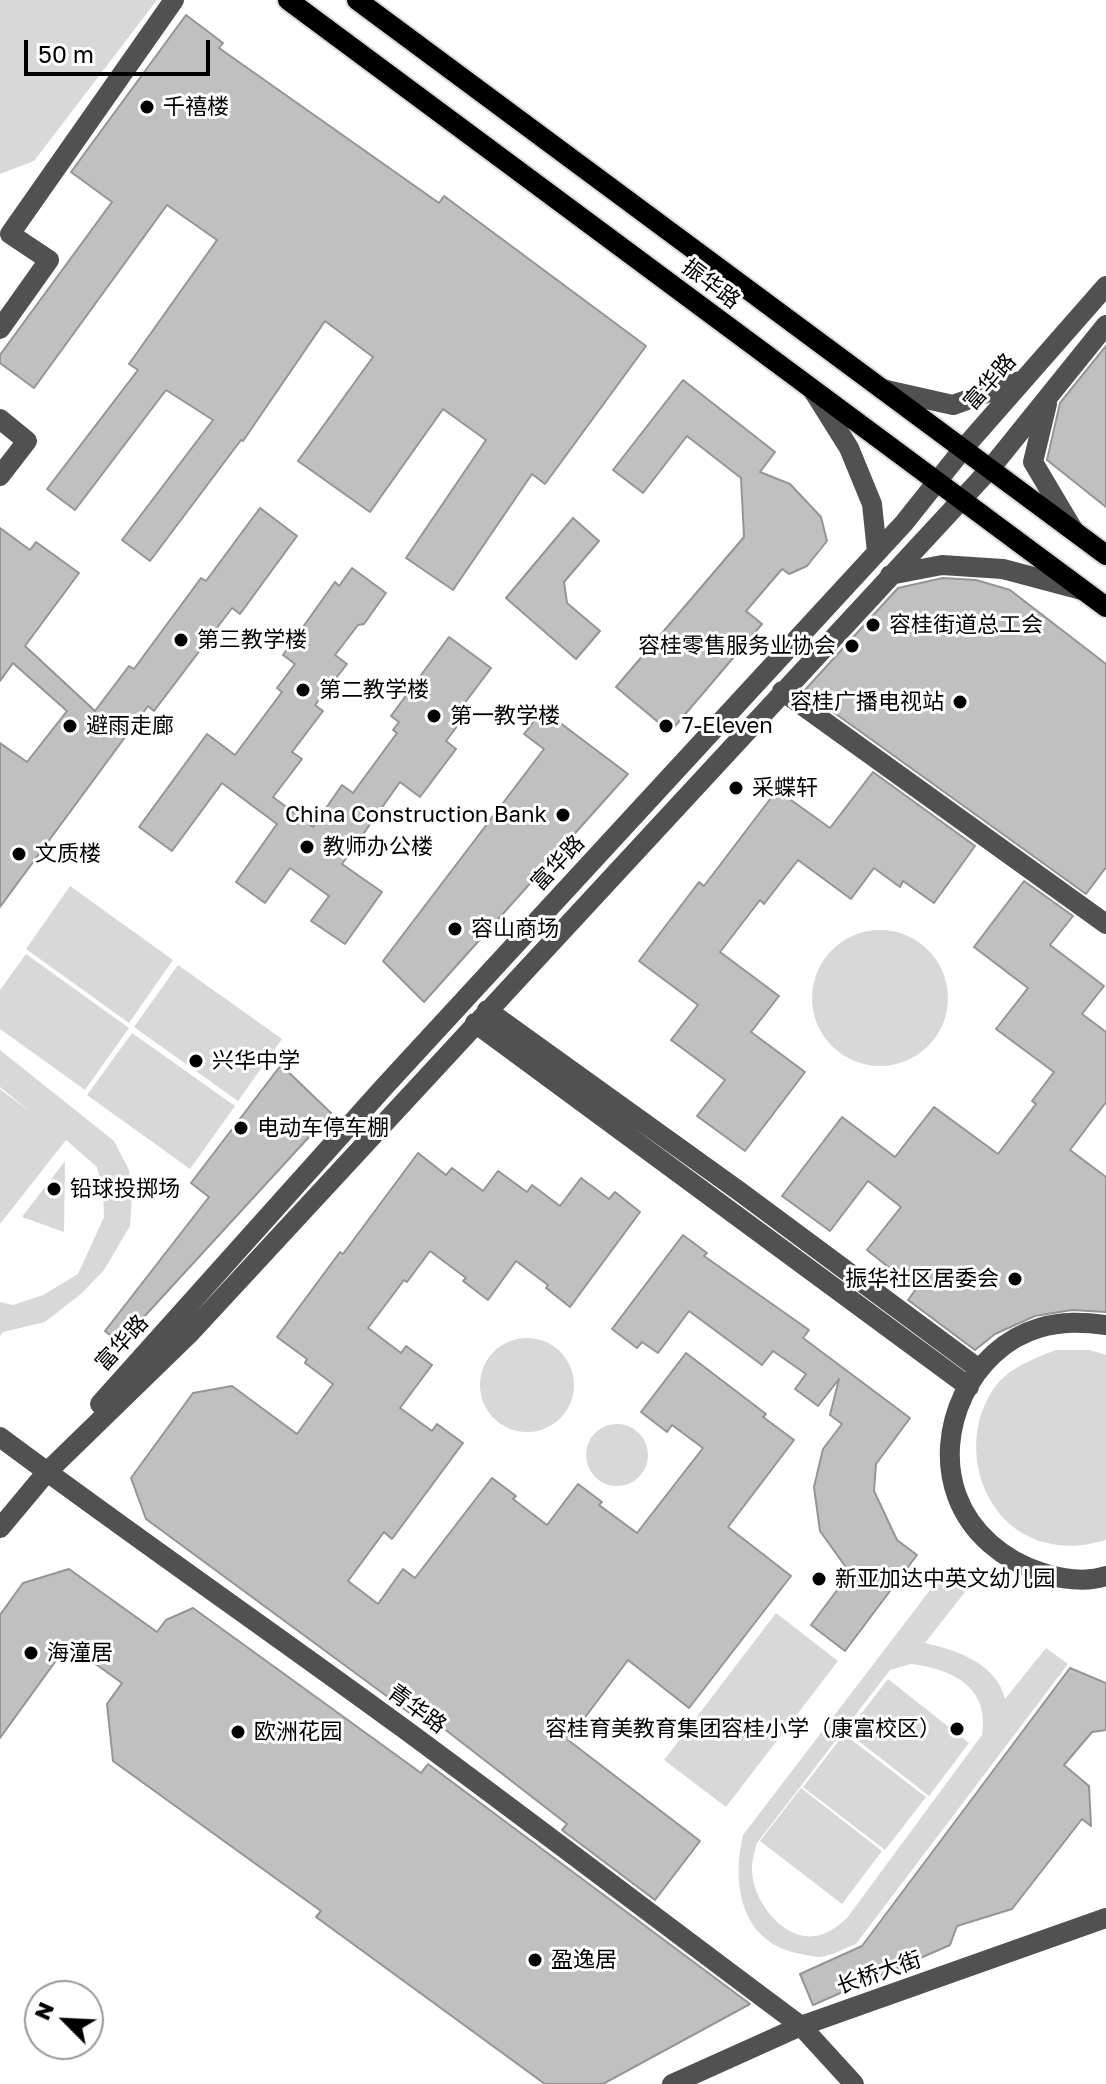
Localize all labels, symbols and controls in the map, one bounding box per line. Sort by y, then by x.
scale bar [28,24,214,74]
text: 50 m [38,39,94,68]
place label: 千禧楼 [163,94,229,120]
marker: 千禧楼 [138,98,156,116]
street label: 振华路 [677,254,745,314]
street label: 富华路 [958,348,1022,416]
place label: 容桂街道总工会 [889,612,1043,638]
marker: 容桂街道总工会 [864,616,882,634]
place label: 第三教学楼 [197,627,307,653]
marker: 第三教学楼 [172,631,190,649]
place label: 容桂零售服务业协会 [638,633,836,659]
marker: 容桂零售服务业协会 [843,637,861,655]
place label: 第二教学楼 [319,677,429,703]
marker: 第二教学楼 [294,681,312,699]
place label: 容桂广播电视站 [790,689,944,715]
marker: 容桂广播电视站 [951,693,969,711]
place label: 第一教学楼 [450,703,560,729]
marker: 第一教学楼 [425,707,443,725]
place label: 避雨走廊 [86,713,174,739]
place label: 7-Eleven [682,713,773,739]
marker: 避雨走廊 [61,717,79,735]
marker: 7-Eleven [657,717,675,735]
place label: 采蝶轩 [752,775,818,801]
marker: 采蝶轩 [727,779,745,797]
place label: China Construction Bank [285,802,547,828]
marker: China Construction Bank [554,806,572,824]
street label: 富华路 [526,830,590,896]
place label: 教师办公楼 [323,834,433,860]
marker: 教师办公楼 [298,838,316,856]
place label: 文质楼 [35,841,101,867]
marker: 文质楼 [10,845,28,863]
place label: 容山商场 [471,916,559,942]
marker: 容山商场 [446,920,464,938]
place label: 兴华中学 [212,1048,300,1074]
marker: 兴华中学 [187,1052,205,1070]
place label: 电动车停车棚 [257,1115,389,1141]
marker: 电动车停车棚 [232,1119,250,1137]
place label: 铅球投掷场 [70,1176,180,1202]
marker: 铅球投掷场 [45,1180,63,1198]
place label: 振华社区居委会 [845,1266,999,1292]
marker: 振华社区居委会 [1006,1270,1024,1288]
street label: 富华路 [90,1310,154,1376]
place label: 新亚加达中英文幼儿园 [835,1566,1055,1592]
marker: 新亚加达中英文幼儿园 [810,1570,828,1588]
place label: 海潼居 [47,1640,113,1666]
marker: 海潼居 [22,1644,40,1662]
street label: 青华路 [383,1679,451,1739]
place label: 容桂育美教育集团容桂小学（康富校区） [545,1716,941,1742]
place label: 欧洲花园 [254,1719,342,1745]
marker: 容桂育美教育集团容桂小学（康富校区） [948,1720,966,1738]
marker: 欧洲花园 [229,1723,247,1741]
street label: 长桥大街 [833,1946,925,2000]
place label: 盈逸居 [551,1947,617,1973]
marker: 盈逸居 [526,1951,544,1969]
north arrow [24,1980,104,2060]
text: N [28,1998,59,2024]

